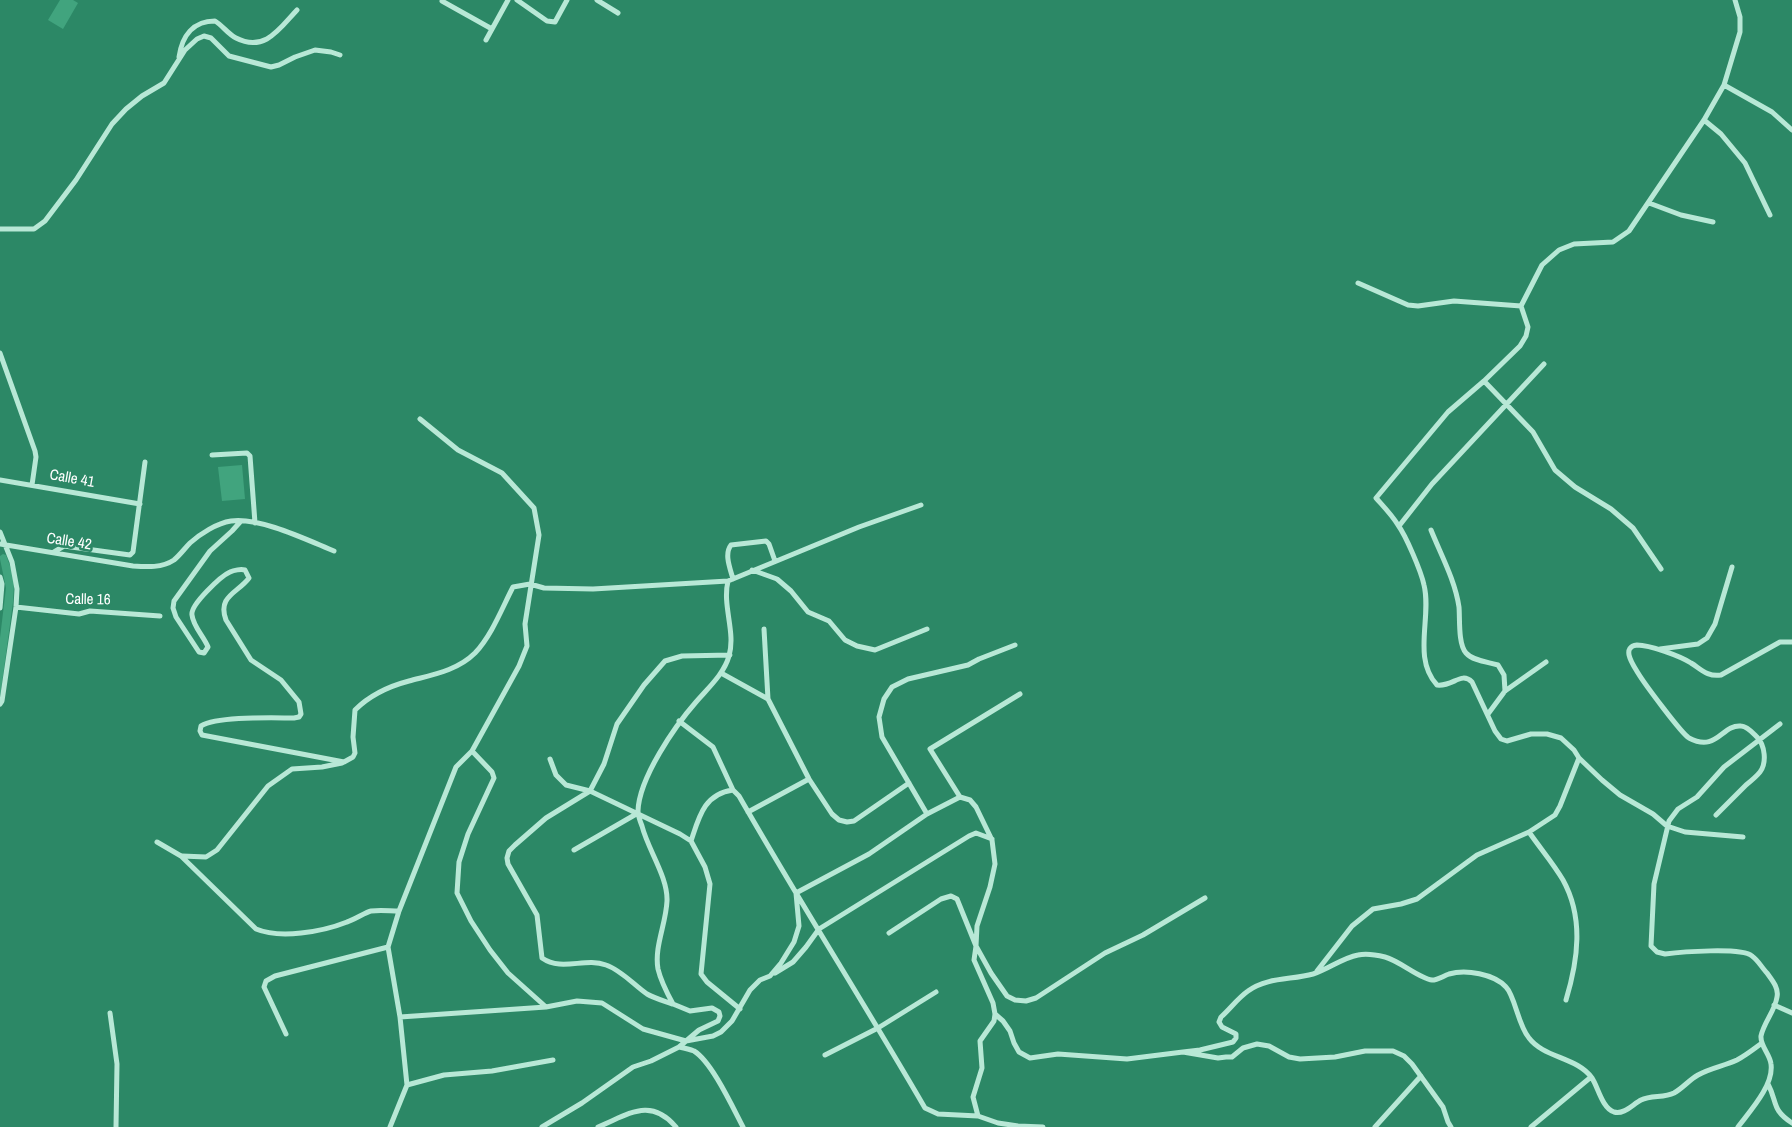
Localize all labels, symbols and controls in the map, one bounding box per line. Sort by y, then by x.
street label: Calle 41 [48,466,96,492]
street label: Calle 42 [45,530,93,554]
street label: Calle 16 [65,591,111,609]

